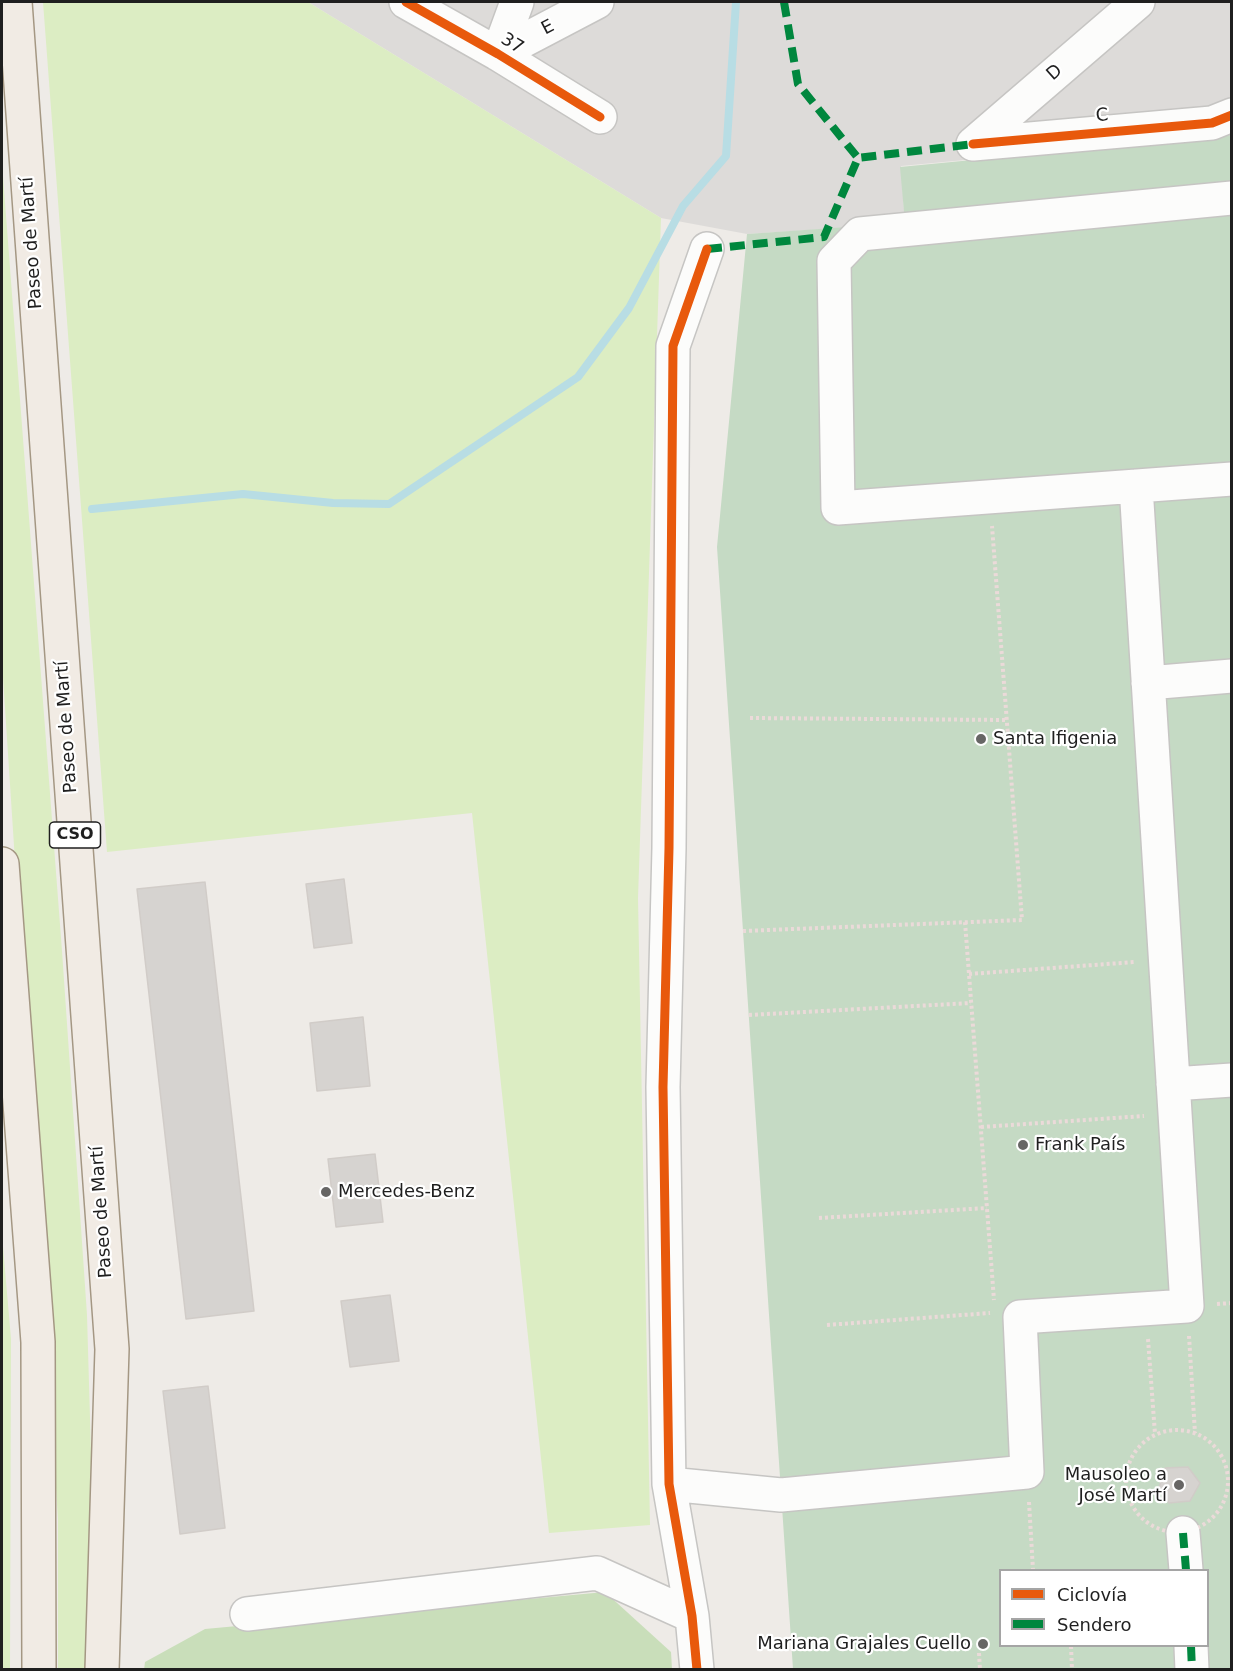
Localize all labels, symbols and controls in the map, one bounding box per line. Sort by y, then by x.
street label: E [538,16,558,40]
street label: 37 [497,29,527,59]
street label: D [1043,60,1067,86]
street label: C [1095,105,1109,127]
street label: Paseo de Martí [17,176,47,310]
street label: Paseo de Martí [52,660,82,794]
place label: Santa Ifigenia [993,728,1117,750]
marker: Santa Ifigenia [974,732,988,746]
road number: CSO [50,822,100,848]
place label: Frank País [1035,1134,1125,1156]
marker: Frank País [1016,1138,1030,1152]
street label: Paseo de Martí [87,1145,117,1279]
place label: Mercedes-Benz [338,1181,475,1203]
marker: Mercedes-Benz [319,1185,333,1199]
place label: Mausoleo a José Martí [1065,1464,1167,1506]
marker: Mausoleo a José Martí [1172,1478,1186,1492]
legend [999,1569,1209,1647]
text: Ciclovía [1057,1584,1127,1605]
text: Sendero [1057,1614,1131,1635]
place label: Mariana Grajales Cuello [757,1633,971,1655]
marker: Mariana Grajales Cuello [976,1637,990,1651]

